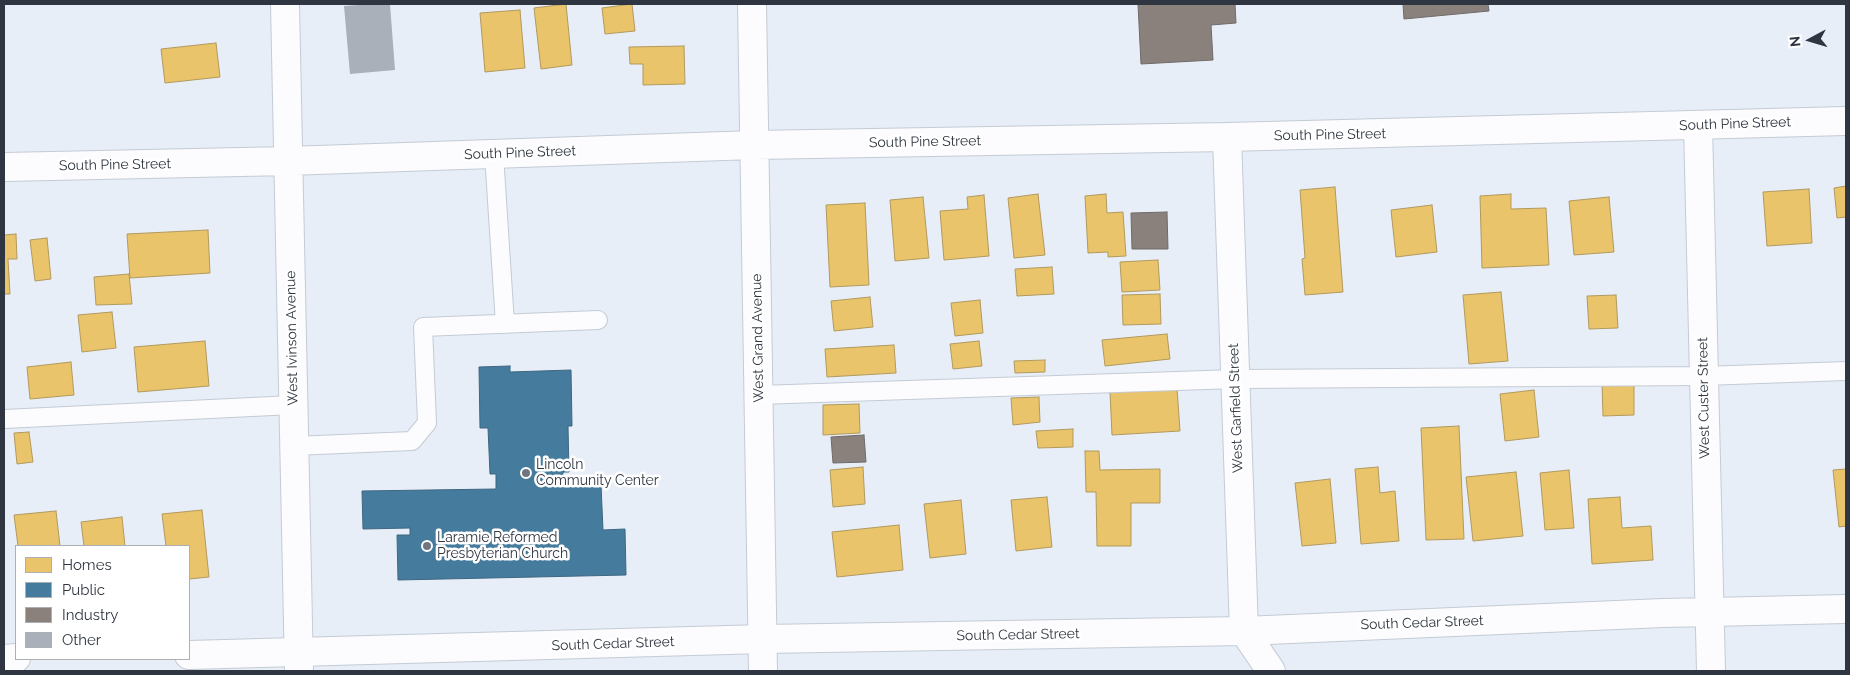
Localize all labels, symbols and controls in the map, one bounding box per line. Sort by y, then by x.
north arrow [1785,15,1835,65]
text: N [1787,35,1804,48]
street label: South Pine Street [1679,114,1791,134]
street label: South Pine Street [1274,126,1386,144]
street label: South Pine Street [869,133,981,151]
street label: South Pine Street [464,143,576,163]
street label: South Pine Street [59,156,171,174]
street label: West Ivinson Avenue [282,270,302,406]
street label: West Grand Avenue [748,273,768,403]
street label: West Custer Street [1695,337,1713,459]
street label: West Garfield Street [1225,343,1247,473]
place label: Lincoln Community Center [536,457,659,490]
marker: Lincoln Community Center [520,467,532,479]
place label: Laramie Reformed Presbyterian Church [437,530,568,562]
marker: Laramie Reformed Presbyterian Church [421,540,433,552]
legend [15,545,190,660]
text: Homes [62,556,112,574]
text: Public [62,581,105,599]
text: Industry [62,606,118,624]
street label: South Cedar Street [1360,612,1484,634]
street label: South Cedar Street [956,626,1080,644]
text: Other [62,631,101,649]
street label: South Cedar Street [551,633,675,655]

